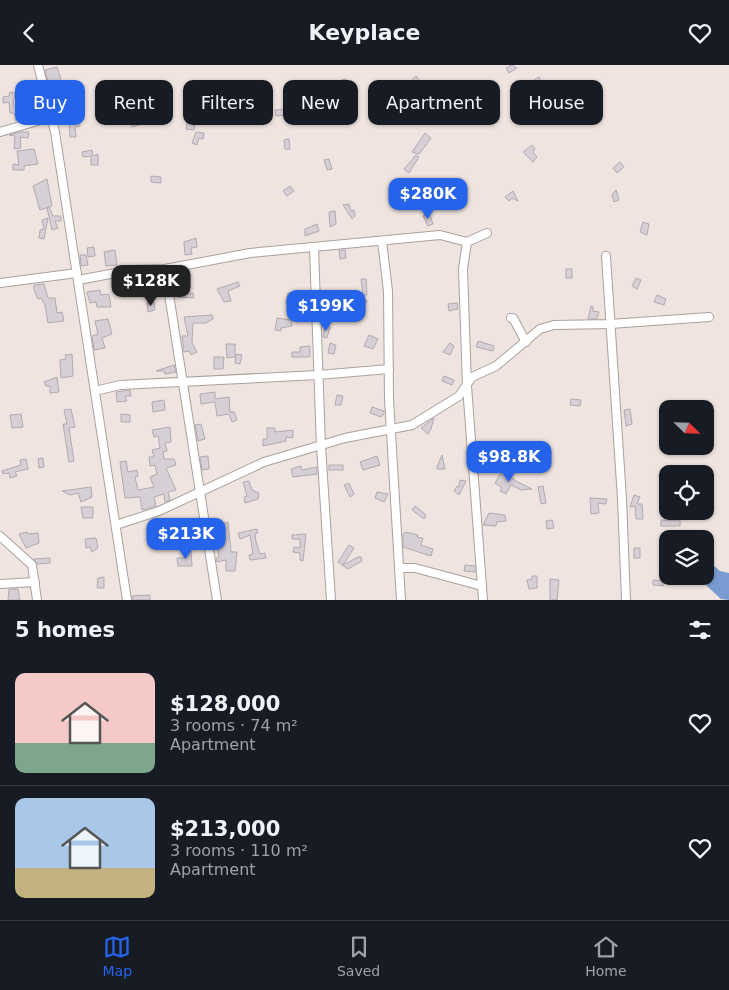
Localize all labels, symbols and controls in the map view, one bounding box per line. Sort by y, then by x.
icon: back [15,19,43,47]
icon: heart [686,19,714,47]
text: Keyplace [308,20,421,45]
chip: Buy [15,80,85,125]
chip: Rent [95,80,173,125]
chip: Filters [183,80,273,125]
chip: New [283,80,358,125]
chip: Apartment [368,80,500,125]
chip: House [510,80,603,125]
pin: $280K [393,177,463,220]
text: $280K [400,184,456,203]
pin: $128K [116,265,186,307]
text: $128K [123,271,179,290]
pin: $199K [291,289,361,332]
text: $199K [298,296,354,315]
north arrow [659,400,714,455]
map controls [659,400,714,585]
pin: $98.8K [468,441,550,483]
text: $98.8K [477,447,541,466]
button: locate [659,465,714,520]
pin: $213K [151,517,221,560]
text: $213K [158,524,214,543]
button: layers [659,530,714,585]
icon: filters [686,616,714,644]
text: 5 homes [15,618,115,642]
text: $128,000 [170,692,280,716]
icon: home [55,693,115,753]
icon: heart [686,709,714,737]
text: 3 rooms · 74 m² [170,716,298,735]
text: Apartment [170,735,256,754]
text: $213,000 [170,817,280,841]
icon: home [55,818,115,878]
icon: heart [686,834,714,862]
text: 3 rooms · 110 m² [170,841,308,860]
text: Apartment [170,860,256,879]
tab: Map [102,933,132,979]
tab: Saved [337,933,380,979]
tab: Home [585,933,627,979]

